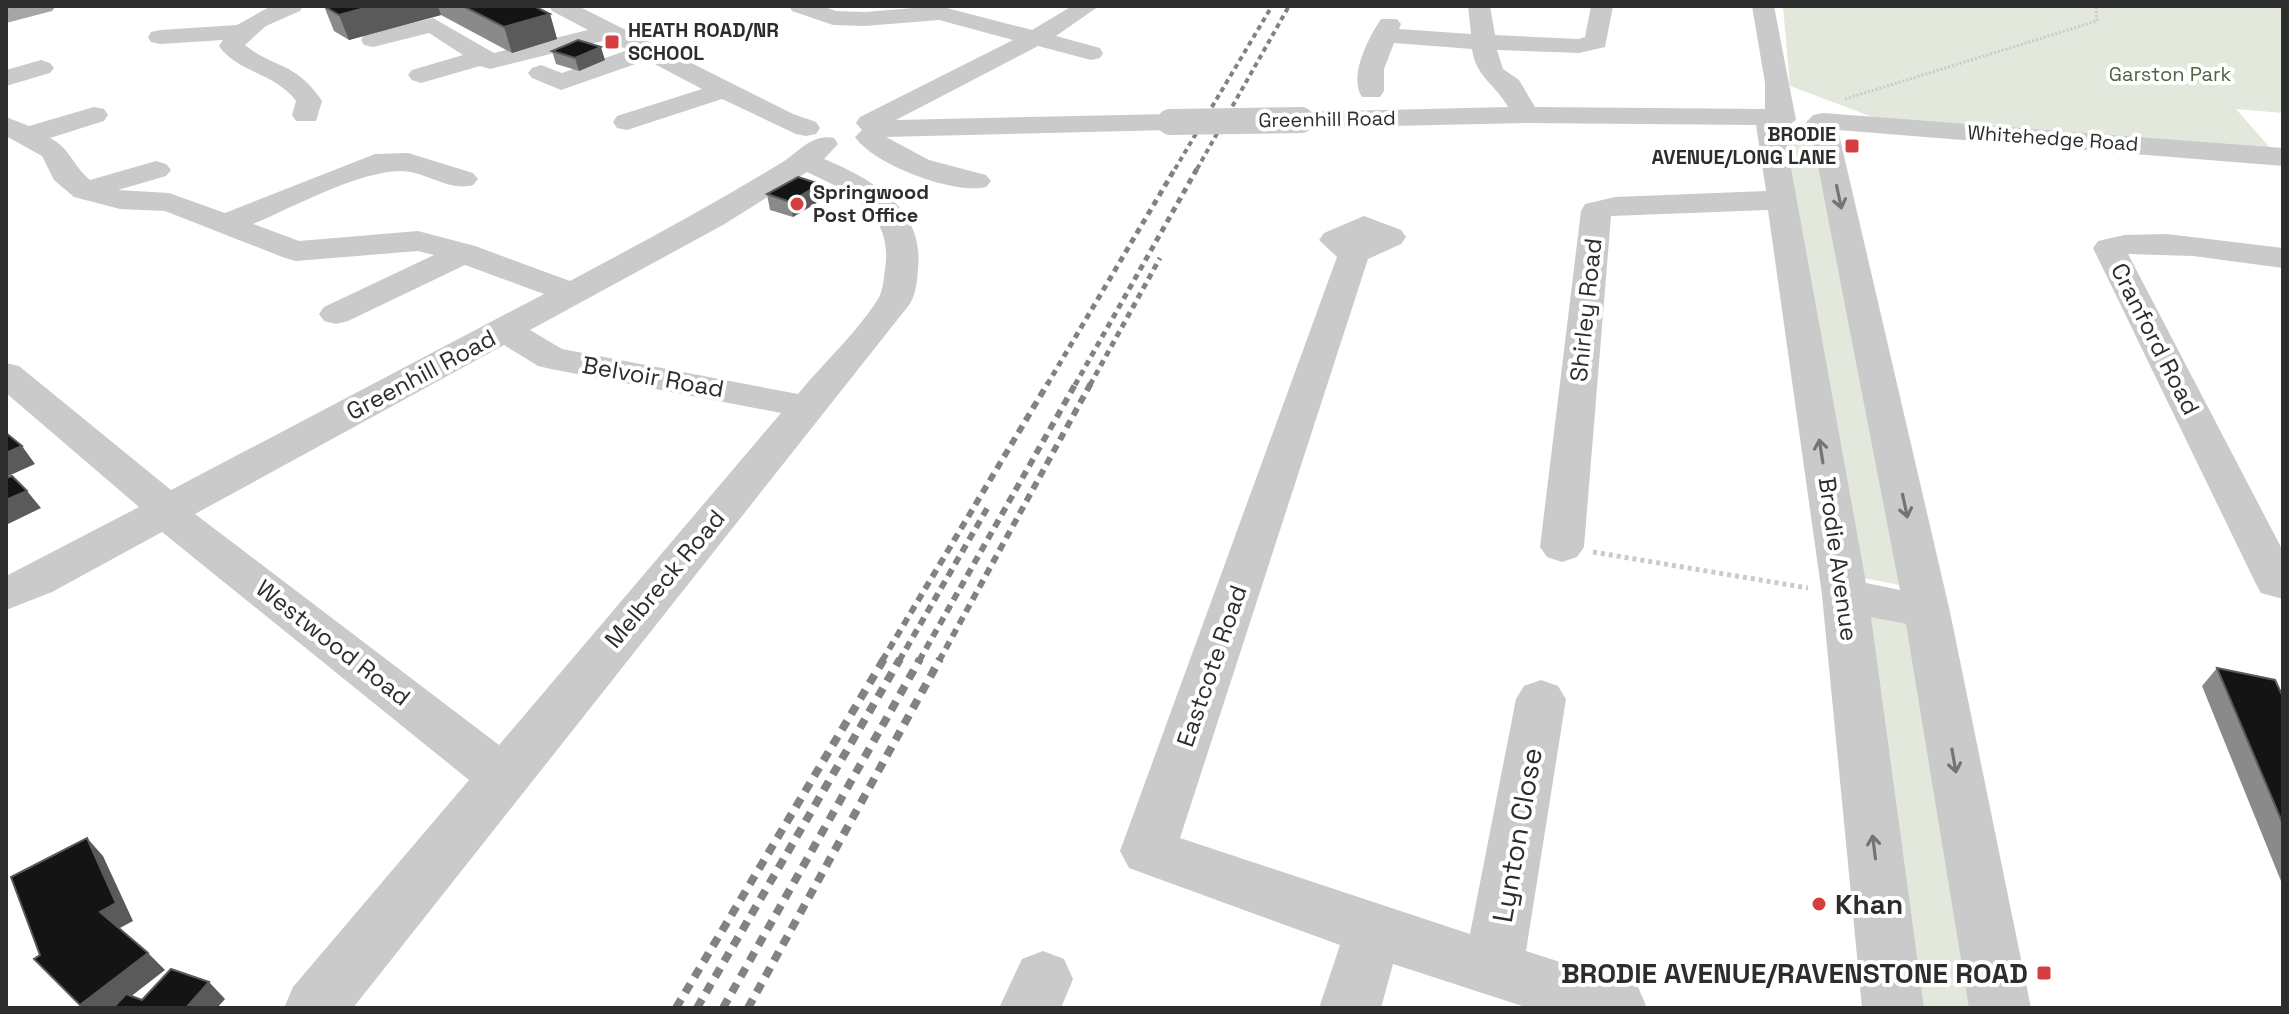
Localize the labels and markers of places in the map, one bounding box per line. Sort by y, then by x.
place label: HEATH ROAD/NR SCHOOL [628,17,779,66]
marker: HEATH ROAD/NR SCHOOL [603,33,621,51]
place label: BRODIE AVENUE/LONG LANE [1652,121,1836,170]
marker: BRODIE AVENUE/LONG LANE [1843,137,1861,155]
place label: Springwood Post Office [813,179,929,228]
marker: Springwood Post Office [788,195,806,213]
place label: Khan [1835,886,1903,922]
marker: Khan [1810,895,1828,913]
place label: BRODIE AVENUE/RAVENSTONE ROAD [1561,955,2028,991]
marker: BRODIE AVENUE/RAVENSTONE ROAD [2035,964,2053,982]

